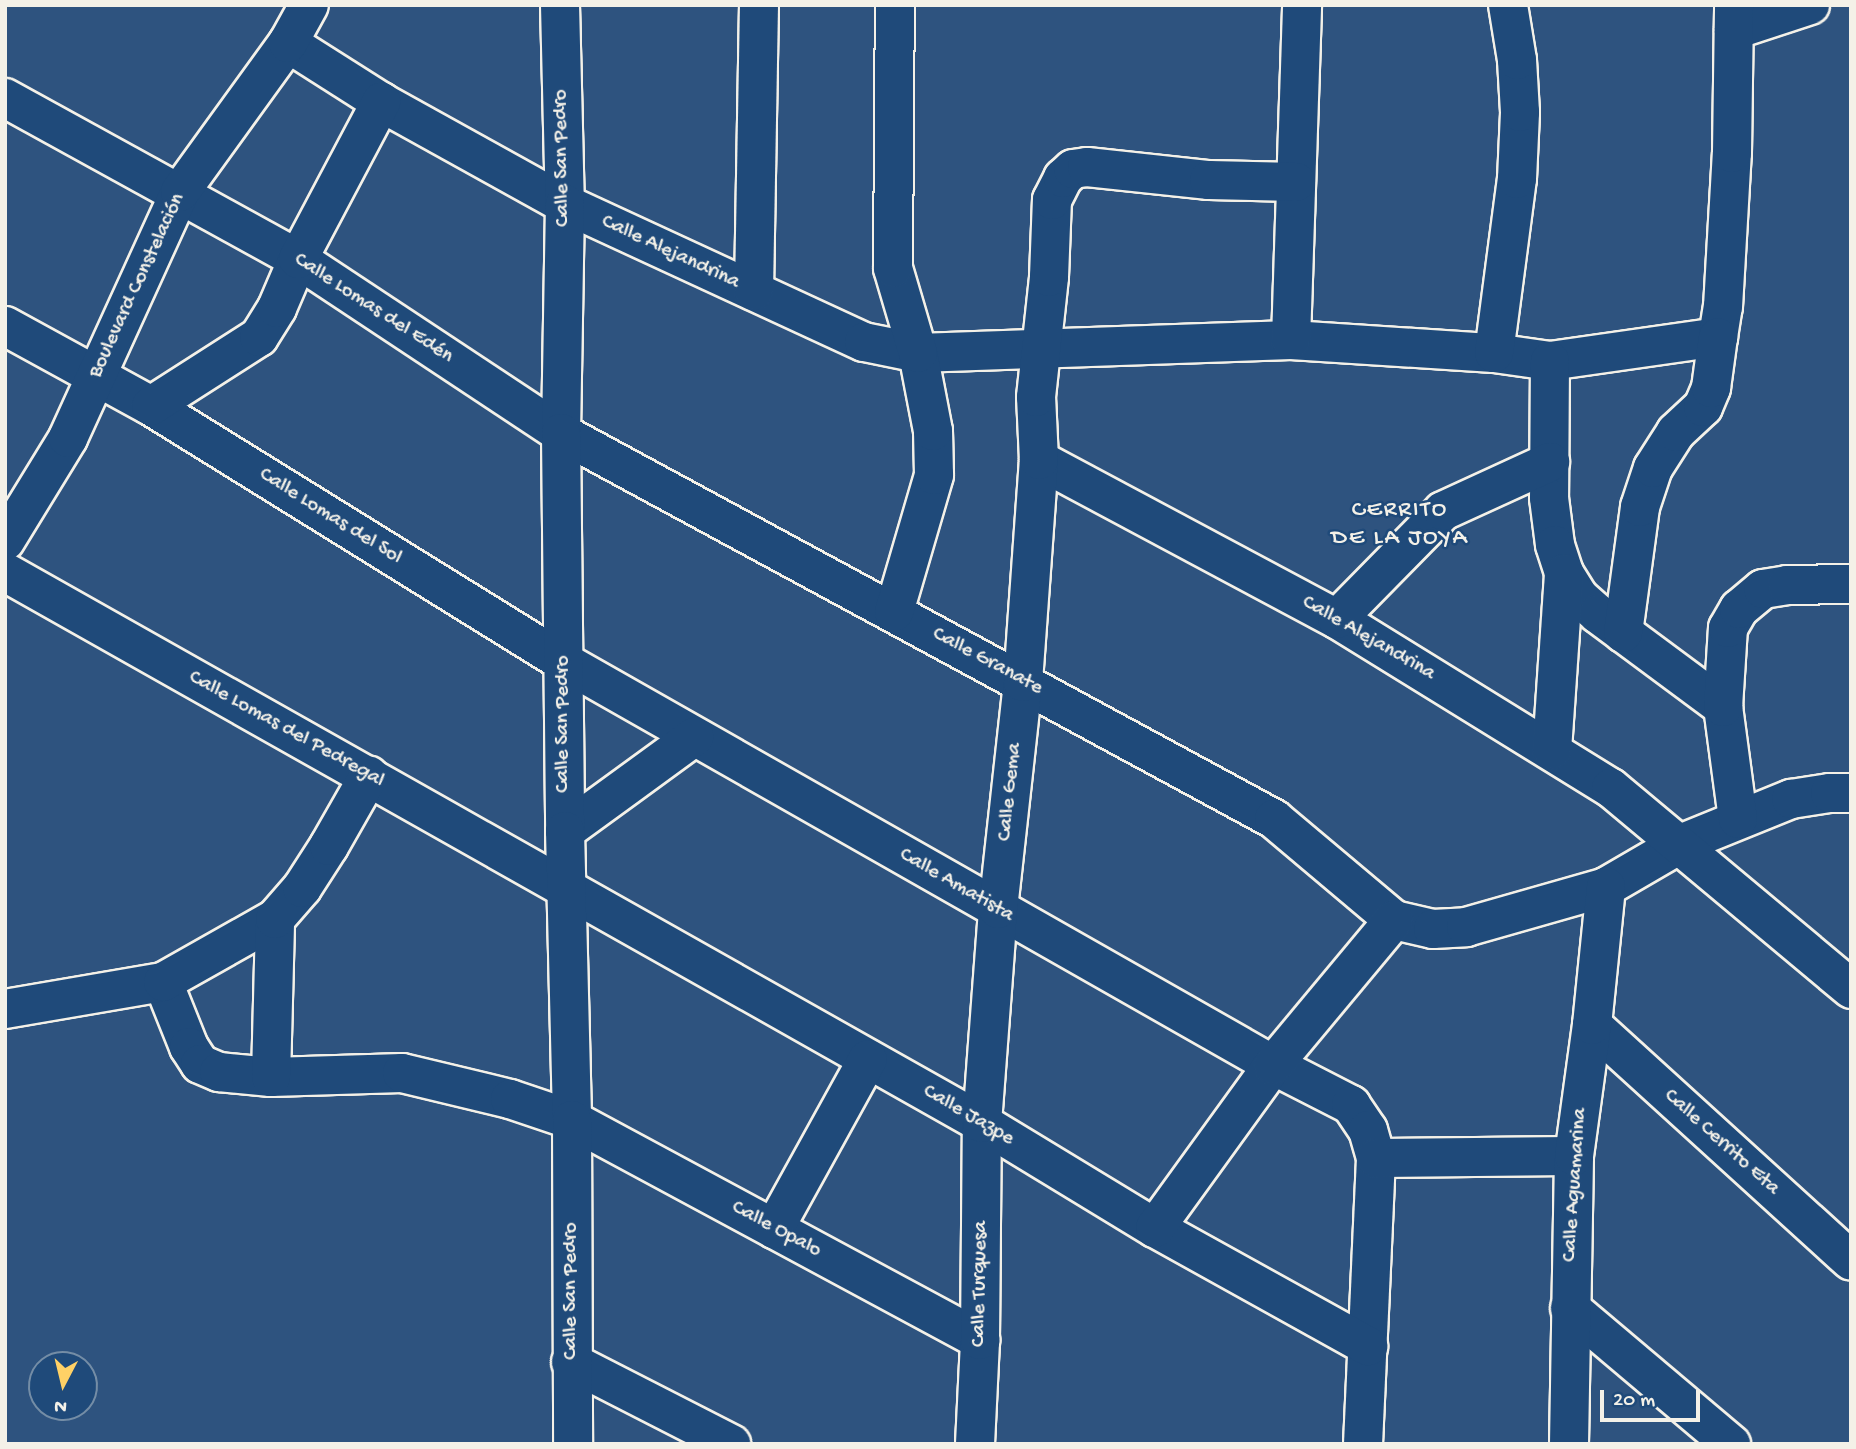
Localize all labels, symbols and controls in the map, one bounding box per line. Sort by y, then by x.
street label: Calle San Pedro [549,89,577,227]
street label: Boulevard Constelación [84,190,192,382]
street label: Calle Alejandrina [597,210,743,296]
street label: Calle Lomas del Edén [289,248,457,370]
street label: Calle Lomas del Sol [254,463,406,571]
district label: CERRITO DE LA JOYA [1333,497,1467,553]
street label: Calle Alejandrina [1297,591,1439,687]
street label: Calle Granate [927,622,1047,702]
street label: Calle San Pedro [551,655,577,793]
street label: Calle Lomas del Pedregal [184,666,388,794]
street label: Calle Gema [993,742,1029,842]
street label: Calle Amatista [894,843,1018,929]
street label: Calle Jazpe [918,1080,1018,1152]
street label: Calle Cerrito Eta [1658,1084,1784,1202]
street label: Calle Aguamarina [1558,1107,1594,1263]
street label: Calle Opalo [727,1196,825,1264]
street label: Calle Turquesa [967,1221,995,1347]
street label: Calle San Pedro [559,1222,585,1360]
north arrow [28,1351,98,1421]
scale bar [1604,1376,1704,1420]
text: 20 m [1613,1389,1655,1414]
text: N [53,1393,68,1418]

